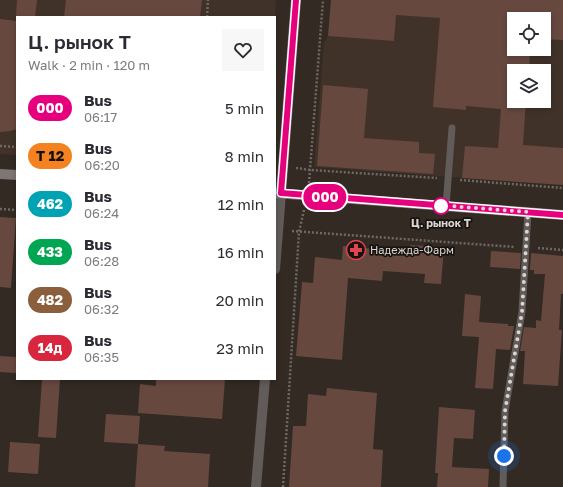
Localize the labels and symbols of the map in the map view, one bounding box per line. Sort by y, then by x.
line badge: 000 [302,184,348,210]
marker: Ц. рынок Т [432,197,450,215]
place label: Ц. рынок Т [411,216,471,229]
pharmacy icon: Надежда-Фарм [345,239,367,261]
place label: Надежда-Фарм [370,243,454,256]
your location [494,446,514,466]

